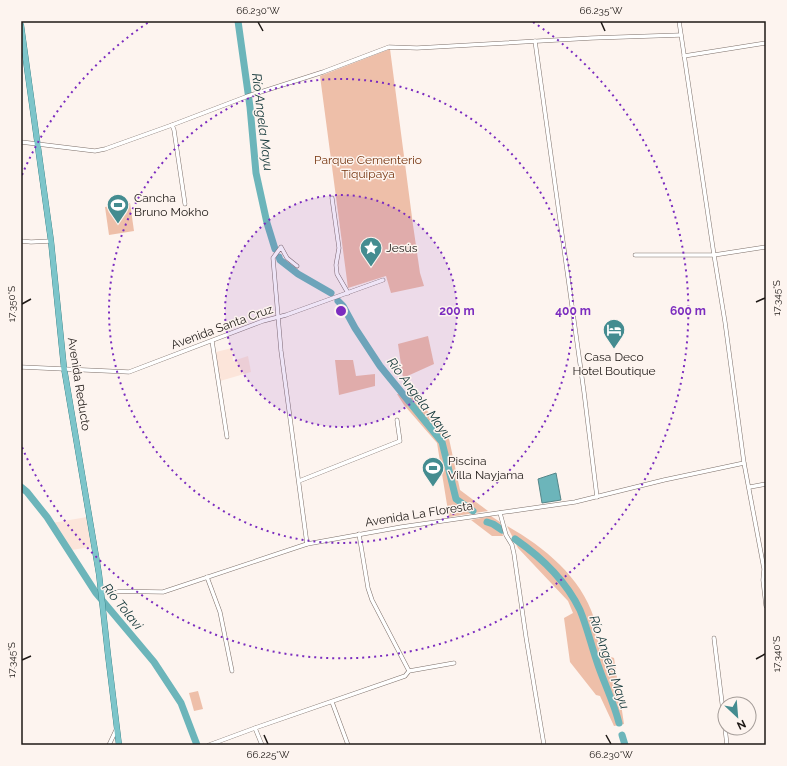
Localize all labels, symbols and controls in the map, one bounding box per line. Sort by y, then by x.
text: 66.230°W [236,5,280,16]
text: 66.235°W [579,5,623,16]
water label: Río Angela Mayu [249,72,276,172]
park label: Parque Cementerio Tiquipaya [314,153,422,181]
place label: Cancha Bruno Mokho [134,191,209,219]
sports icon: Cancha Bruno Mokho [105,192,131,225]
place icon: Jesús [358,235,384,268]
place label: Jesús [386,241,418,255]
text: 17.345°S [771,280,782,316]
text: 17.350°S [6,286,17,322]
street label: Avenida Santa Cruz [169,302,275,352]
centre of rings [334,304,348,318]
text: 200 m [439,304,475,318]
text: 400 m [555,304,591,318]
text: 600 m [670,304,706,318]
hotel icon: Casa Deco Hotel Boutique [601,317,627,350]
street label: Avenida Reducto [65,336,93,432]
place label: Casa Deco Hotel Boutique [572,350,656,378]
water label: Río Angela Mayu [384,355,455,442]
place label: Piscina Villa Nayjama [448,454,524,482]
sports icon: Piscina Villa Nayjama [420,455,446,488]
street label: Avenida La Floresta [364,499,474,529]
water label: Río Tolavi [99,580,147,633]
water label: Río Angela Mayu [586,613,633,711]
text: 17.340°S [771,636,782,672]
text: 17.345°S [6,642,17,678]
north arrow [717,696,757,736]
text: N [735,717,748,732]
text: 66.225°W [247,749,290,760]
text: 66.230°W [589,749,633,760]

